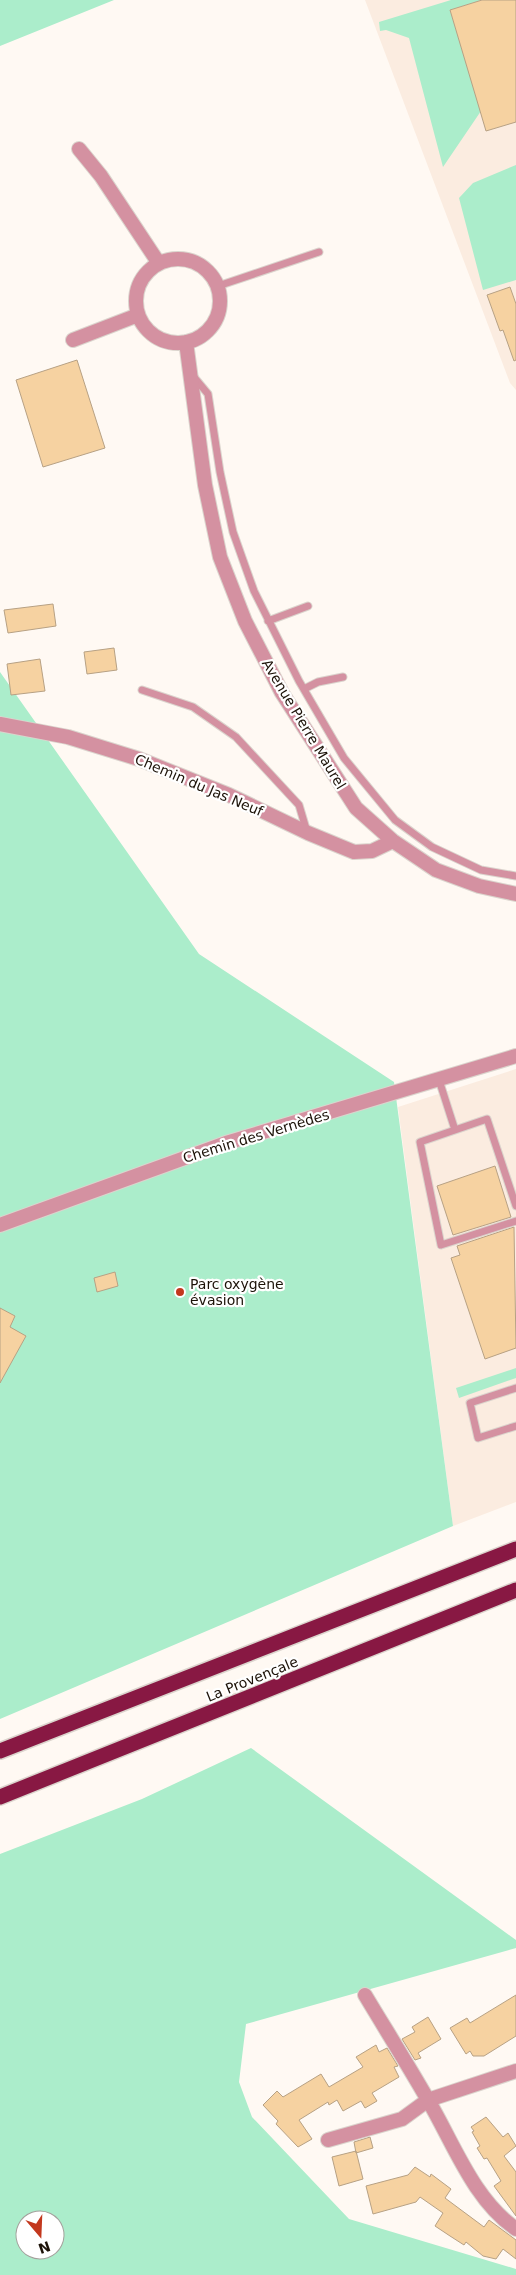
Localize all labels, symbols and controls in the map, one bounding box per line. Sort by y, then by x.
street label: Avenue Pierre Maurel [259,656,349,792]
street label: Chemin du Jas Neuf [133,751,266,820]
street label: Chemin des Vernèdes [181,1106,331,1166]
place label: Parc oxygène évasion [190,1276,284,1308]
marker: Parc oxygène évasion [174,1286,186,1298]
street label: La Provençale [204,1653,300,1705]
north arrow [15,2210,65,2260]
text: N [36,2238,52,2257]

